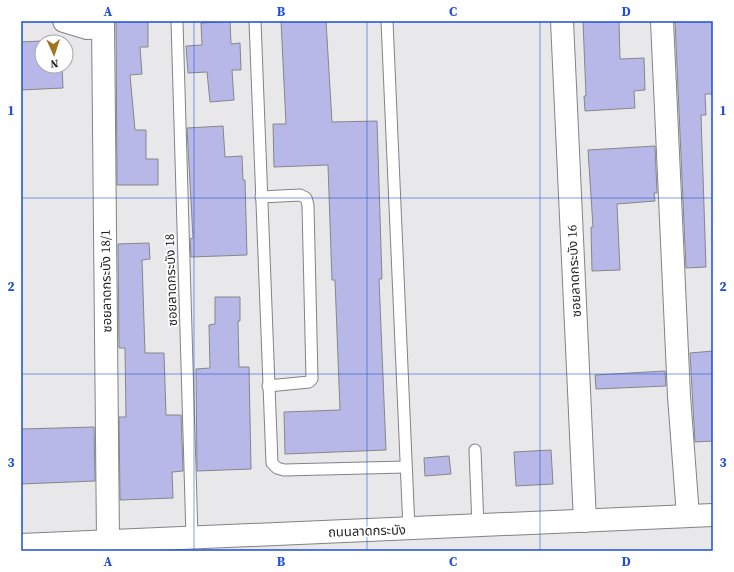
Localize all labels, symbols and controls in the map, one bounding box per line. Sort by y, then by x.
text: A [104,3,113,20]
text: B [277,3,286,20]
text: C [449,3,457,20]
text: D [621,3,631,20]
north arrow [34,34,74,74]
text: N [50,56,59,71]
text: 1 [7,102,15,119]
text: 1 [719,102,727,119]
street label: ซอยลาดกระบัง 16 [563,224,585,318]
street label: ซอยลาดกระบัง 18/1 [97,229,115,333]
street label: ซอยลาดกระบัง 18 [161,233,181,327]
text: 2 [7,278,15,295]
text: 2 [719,278,727,295]
text: 3 [7,454,15,471]
text: 3 [719,454,727,471]
street label: ถนนลาดกระบัง [328,521,406,541]
text: A [104,553,113,570]
text: B [277,553,286,570]
text: C [449,553,457,570]
text: D [621,553,631,570]

